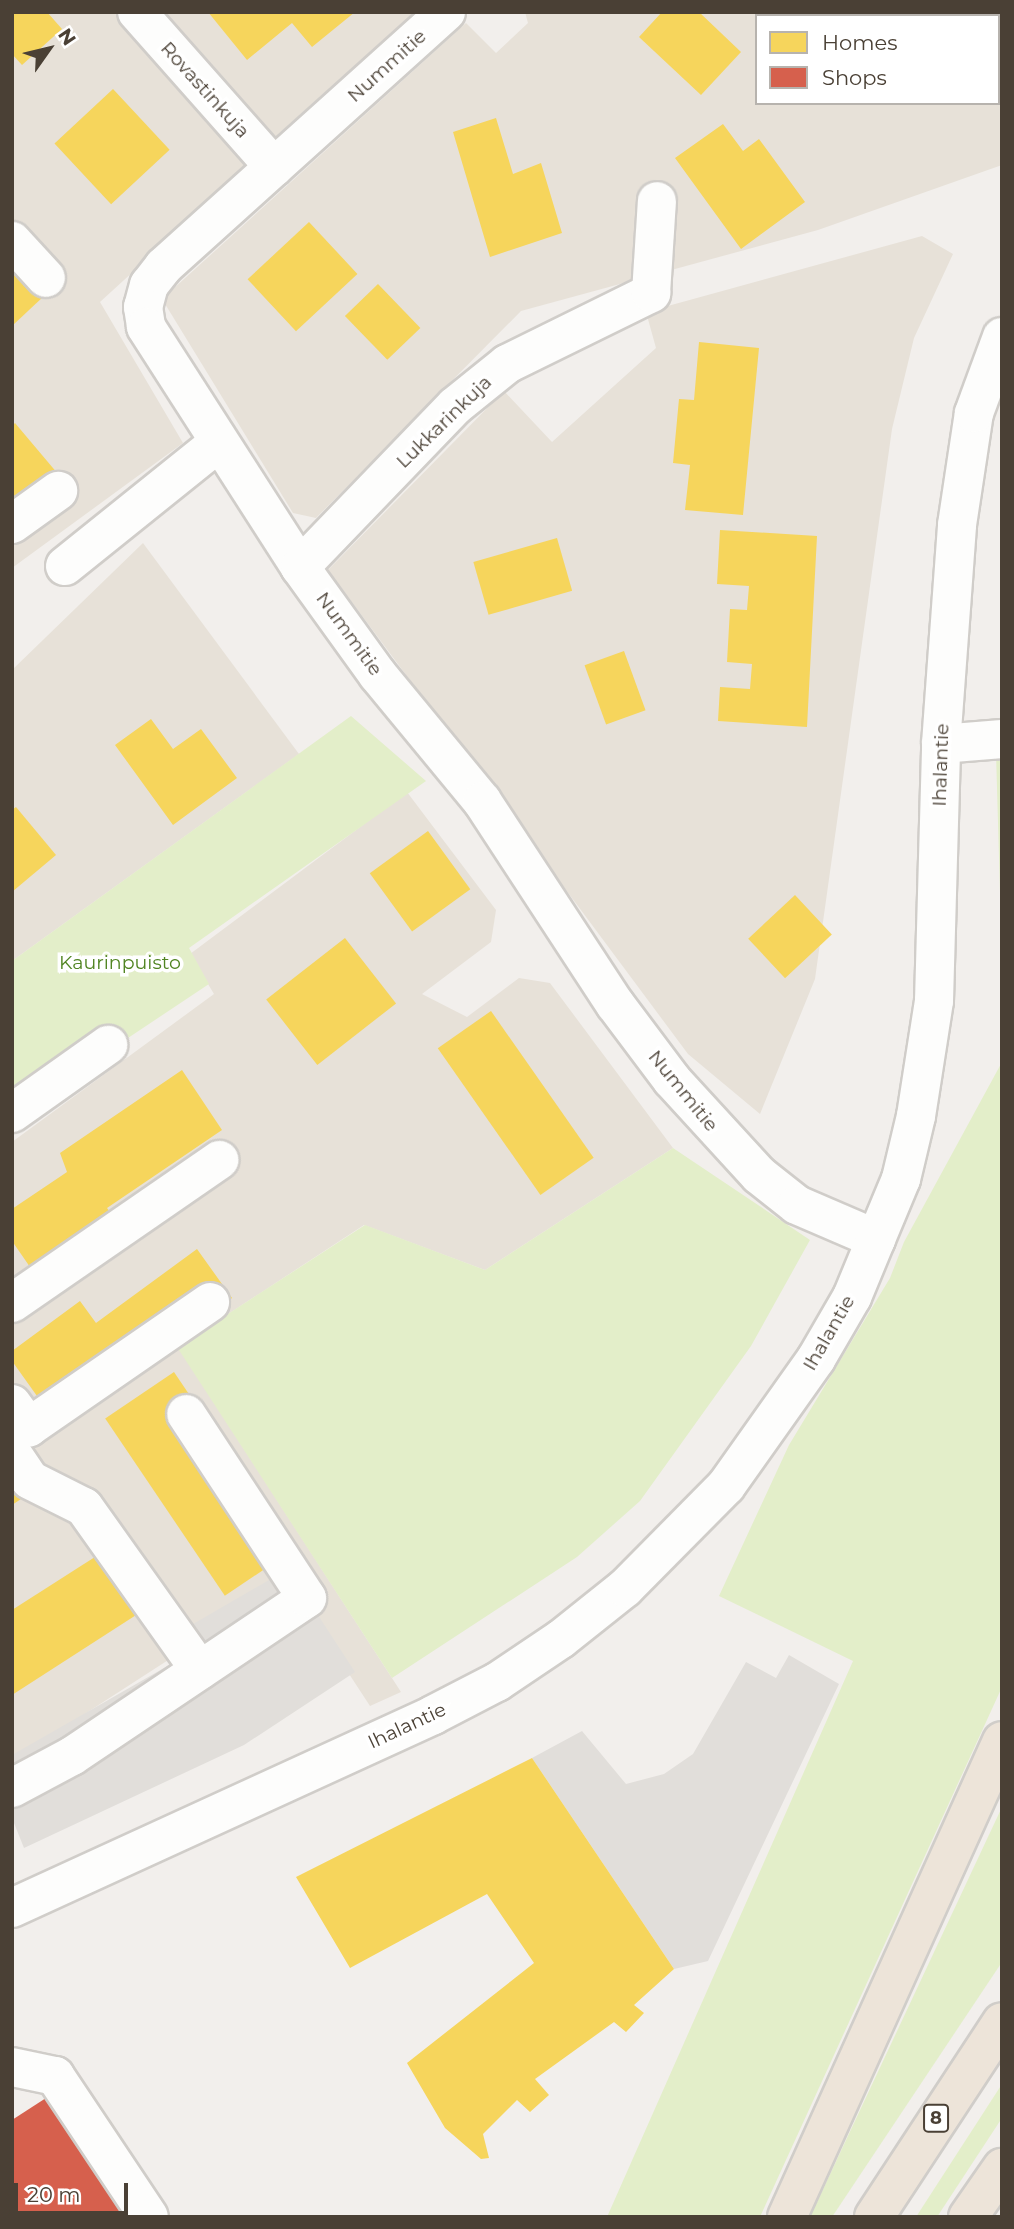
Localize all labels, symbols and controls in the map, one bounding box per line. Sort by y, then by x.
north arrow [14,14,84,84]
legend [755,14,1000,105]
text: N [53,24,81,50]
street label: Nummitie [343,25,431,107]
text: Homes [822,30,897,55]
street label: Rovastinkuja [156,37,254,143]
text: Shops [822,65,887,90]
street label: Lukkarinkuja [392,371,496,473]
street label: Nummitie [311,588,387,680]
street label: Ihalantie [928,723,954,807]
park label: Kaurinpuisto [59,952,181,974]
street label: Nummitie [643,1046,723,1136]
street label: Ihalantie [798,1291,860,1375]
street label: Ihalantie [364,1698,450,1754]
road number: 8 [922,2104,950,2132]
scale bar [18,2170,131,2214]
text: 20 m [27,2182,81,2207]

